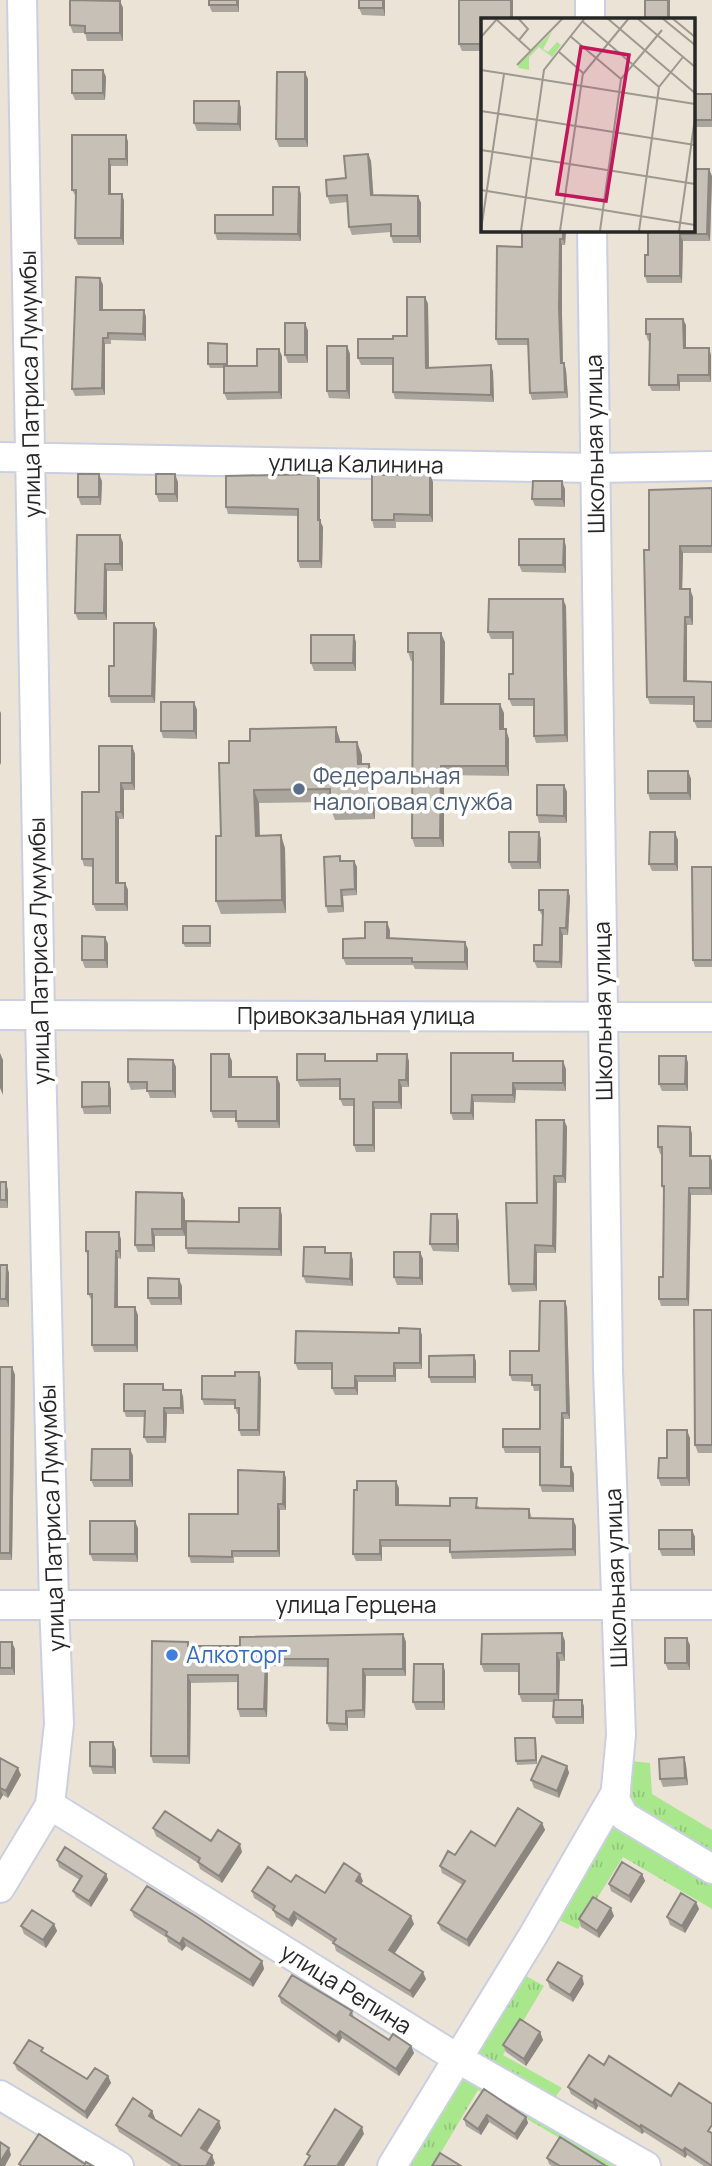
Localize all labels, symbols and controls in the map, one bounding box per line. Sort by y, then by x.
inset map [481,18,694,231]
street label: улица Патриса Лумумбы [11,250,47,518]
street label: Школьная улица [576,354,612,534]
street label: улица Калинина [268,445,444,481]
place label: Федеральная налоговая служба [313,759,513,817]
marker: Федеральная налоговая служба [291,781,307,797]
street label: улица Патриса Лумумбы [20,817,56,1085]
street label: Школьная улица [584,921,620,1101]
street label: Привокзальная улица [237,999,475,1031]
street label: улица Патриса Лумумбы [30,1384,72,1652]
street label: Школьная улица [596,1488,634,1668]
street label: улица Герцена [275,1588,437,1620]
place label: Алкоторг [186,1638,288,1670]
marker: Алкоторг [164,1647,180,1663]
street label: улица Репина [275,1935,418,2041]

